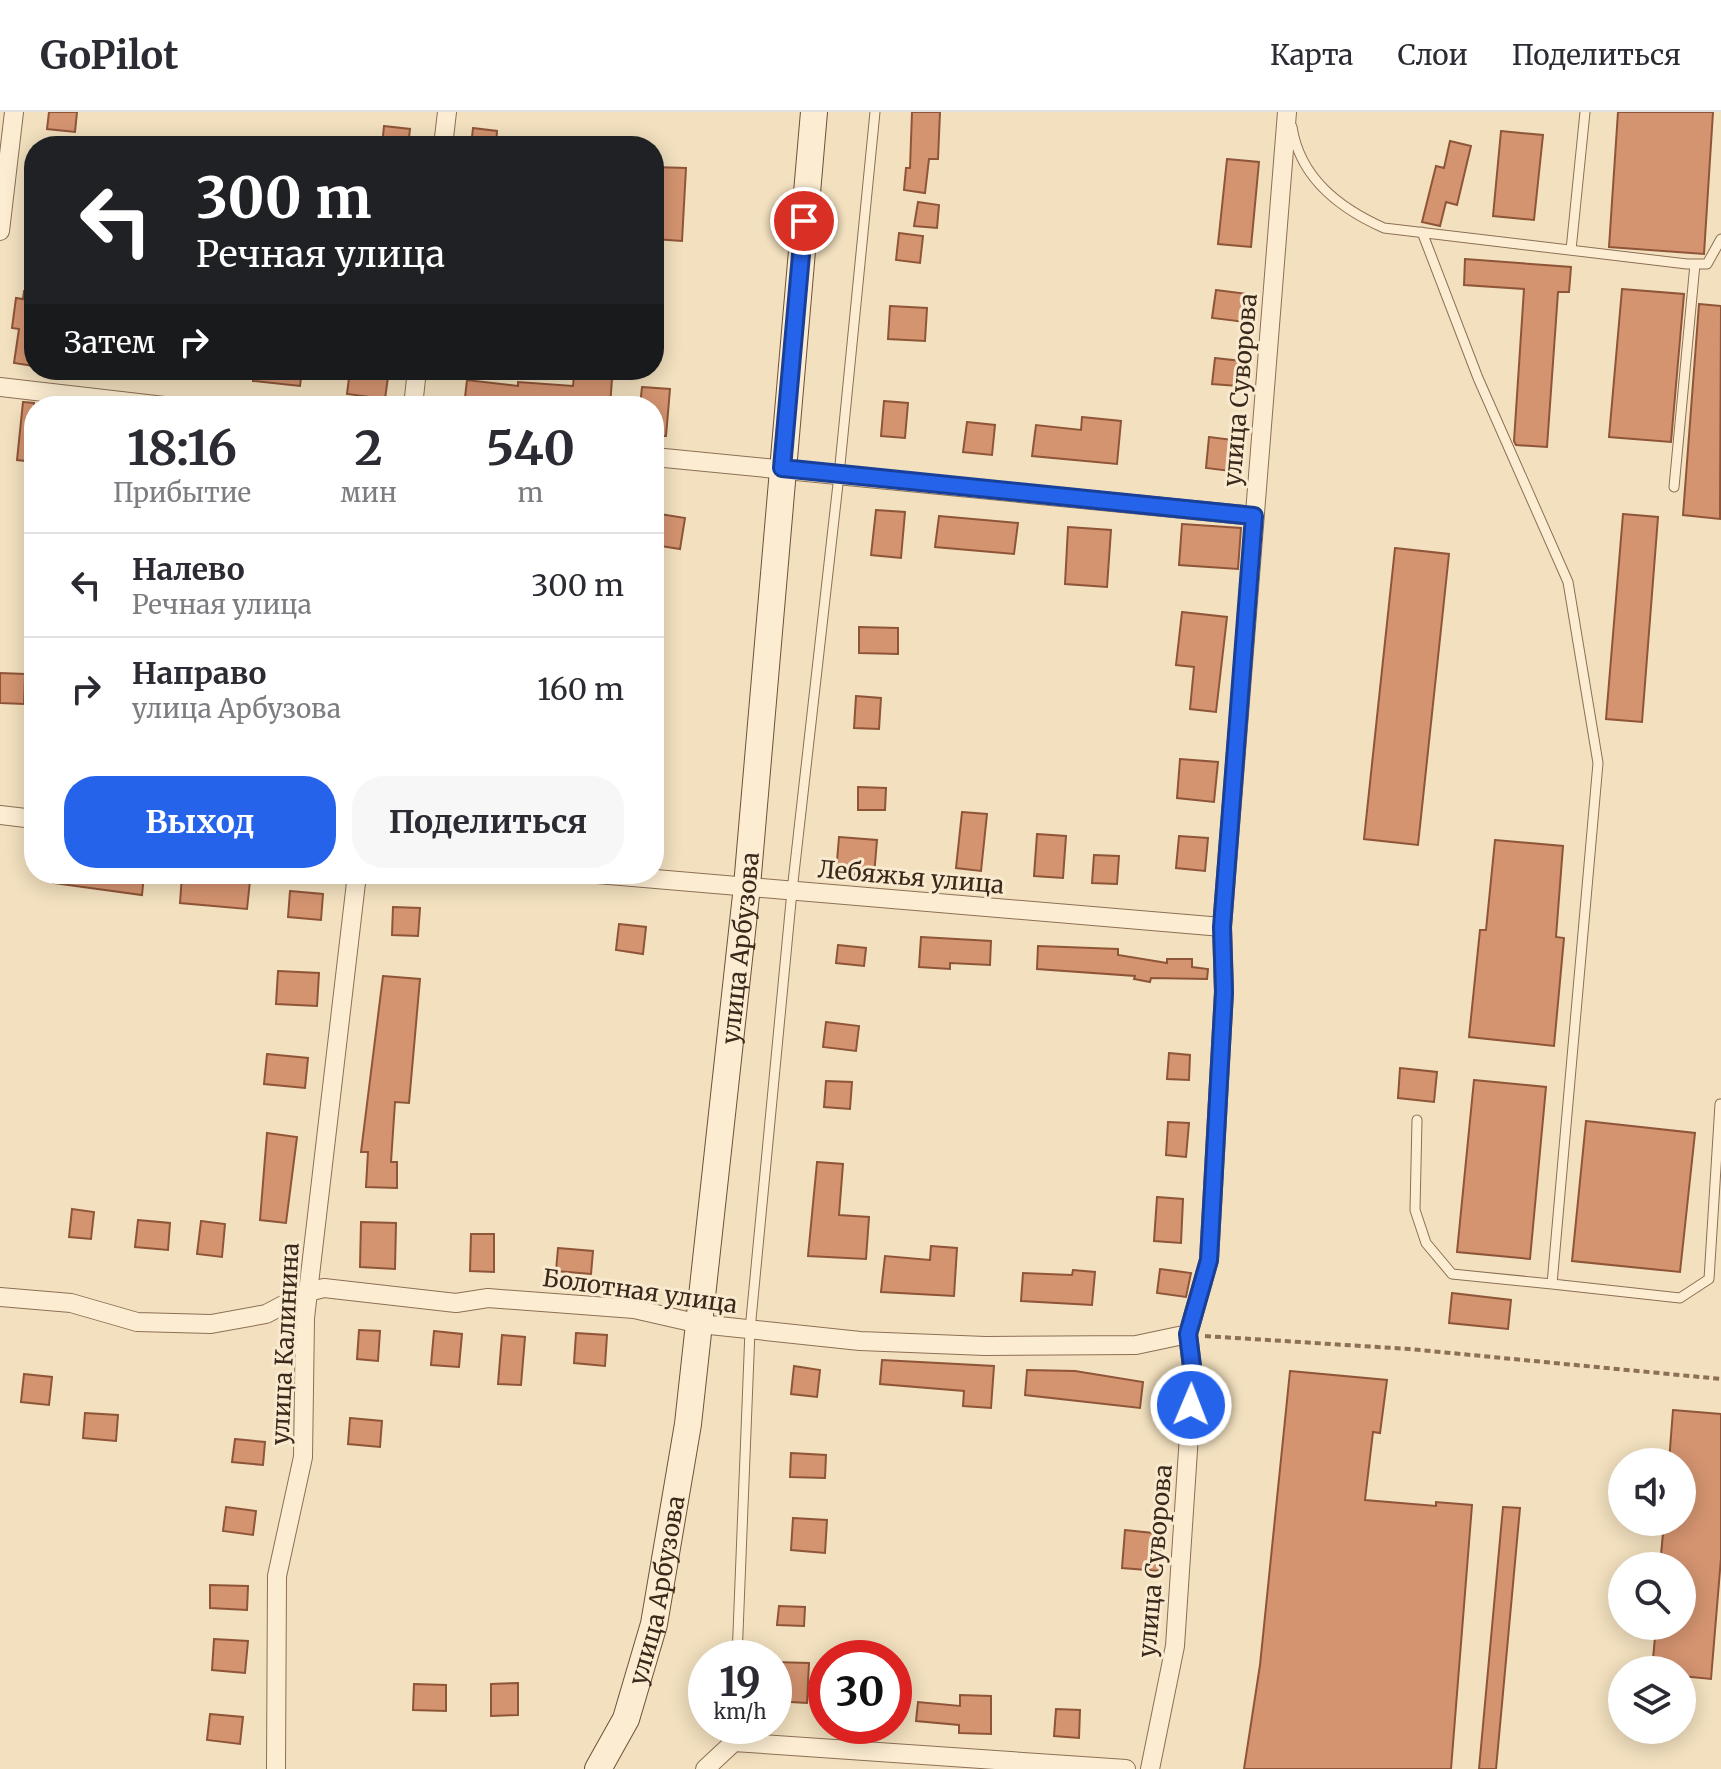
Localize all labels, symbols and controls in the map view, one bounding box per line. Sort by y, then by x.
text: GoPilot [40,32,179,79]
text: Карта [1270,37,1353,73]
text: Слои [1397,37,1468,73]
text: Поделиться [1512,37,1681,73]
text: 300 m [196,163,372,233]
icon: left [64,168,168,272]
pin [770,187,838,255]
icon: arrive [782,199,826,243]
text: Речная улица [196,232,445,277]
street label: улица Суворова [1216,292,1264,488]
icon: right [172,320,216,364]
text: Затем [64,323,156,361]
text: 18:16 [127,418,237,478]
text: 2 [354,418,383,478]
text: 540 [486,418,575,478]
text: Прибытие [113,476,251,509]
text: мин [340,476,397,509]
text: m [518,476,543,509]
text: Налево [132,550,245,588]
icon: left [64,563,108,607]
text: 300 m [531,566,624,604]
text: Речная улица [132,588,312,621]
text: Направо [132,654,266,692]
icon: right [64,667,108,711]
text: 160 m [537,670,624,708]
text: улица Арбузова [132,692,341,725]
button: Выход [64,776,336,868]
button: Поделиться [352,776,624,868]
street label: улица Арбузова [714,851,765,1046]
street label: Лебяжья улица [817,853,1006,901]
street label: улица Калинина [264,1242,306,1446]
street label: Болотная улица [541,1262,740,1320]
position arrow [1149,1363,1233,1447]
map controls [1608,1448,1696,1744]
button: sound [1608,1448,1696,1536]
street label: улица Суворова [1131,1463,1179,1659]
street label: улица Арбузова [621,1493,691,1689]
button: search [1608,1552,1696,1640]
speed limit sign: 30 [808,1640,912,1744]
button: layers [1608,1656,1696,1744]
text: 19 [719,1657,761,1707]
text: km/h [714,1699,766,1724]

